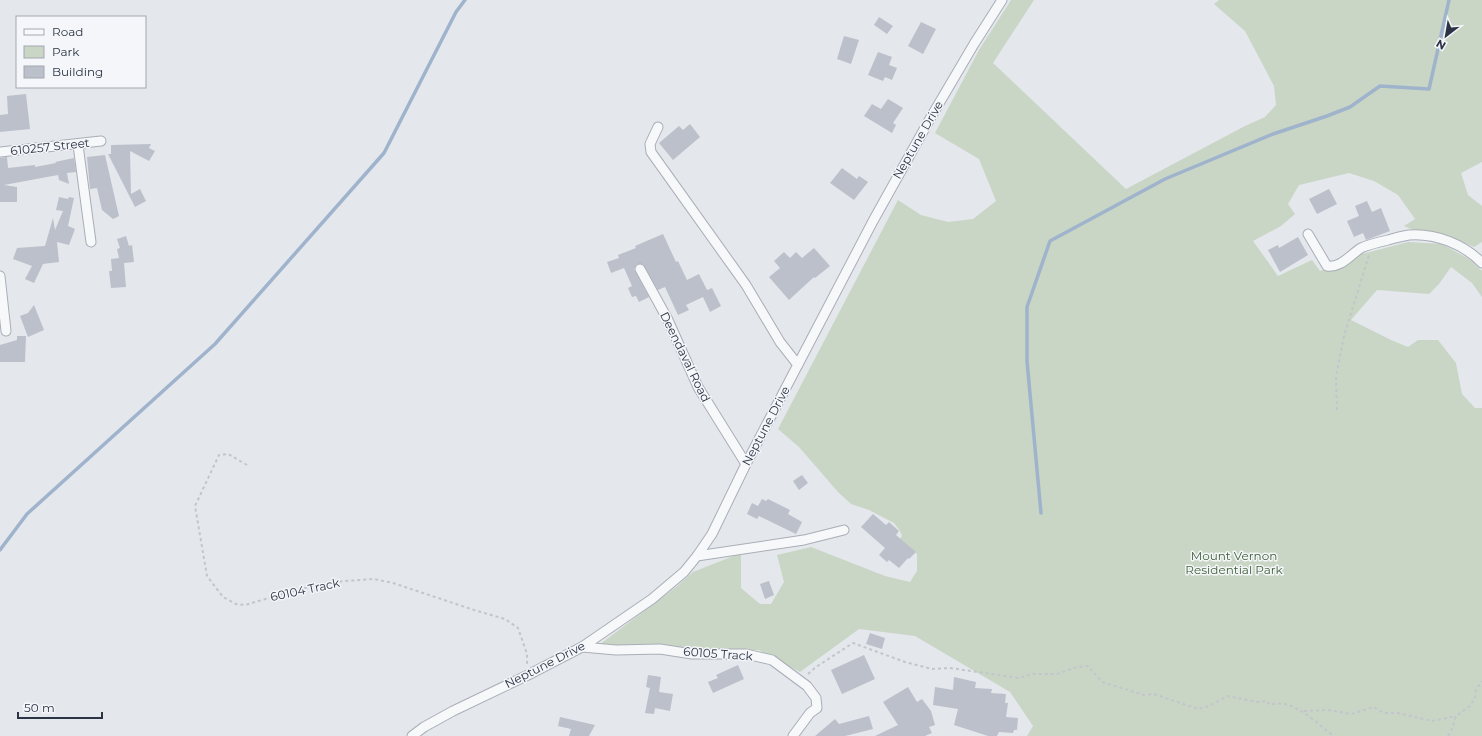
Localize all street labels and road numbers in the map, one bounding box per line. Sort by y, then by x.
street label: Neptune Drive [889,98,946,182]
street label: 610257 Street [10,135,90,158]
street label: Deendaval Road [657,309,714,404]
street label: Neptune Drive [738,383,793,468]
street label: 60104 Track [269,575,342,604]
street label: Neptune Drive [502,638,587,691]
street label: 60105 Track [683,644,754,663]

